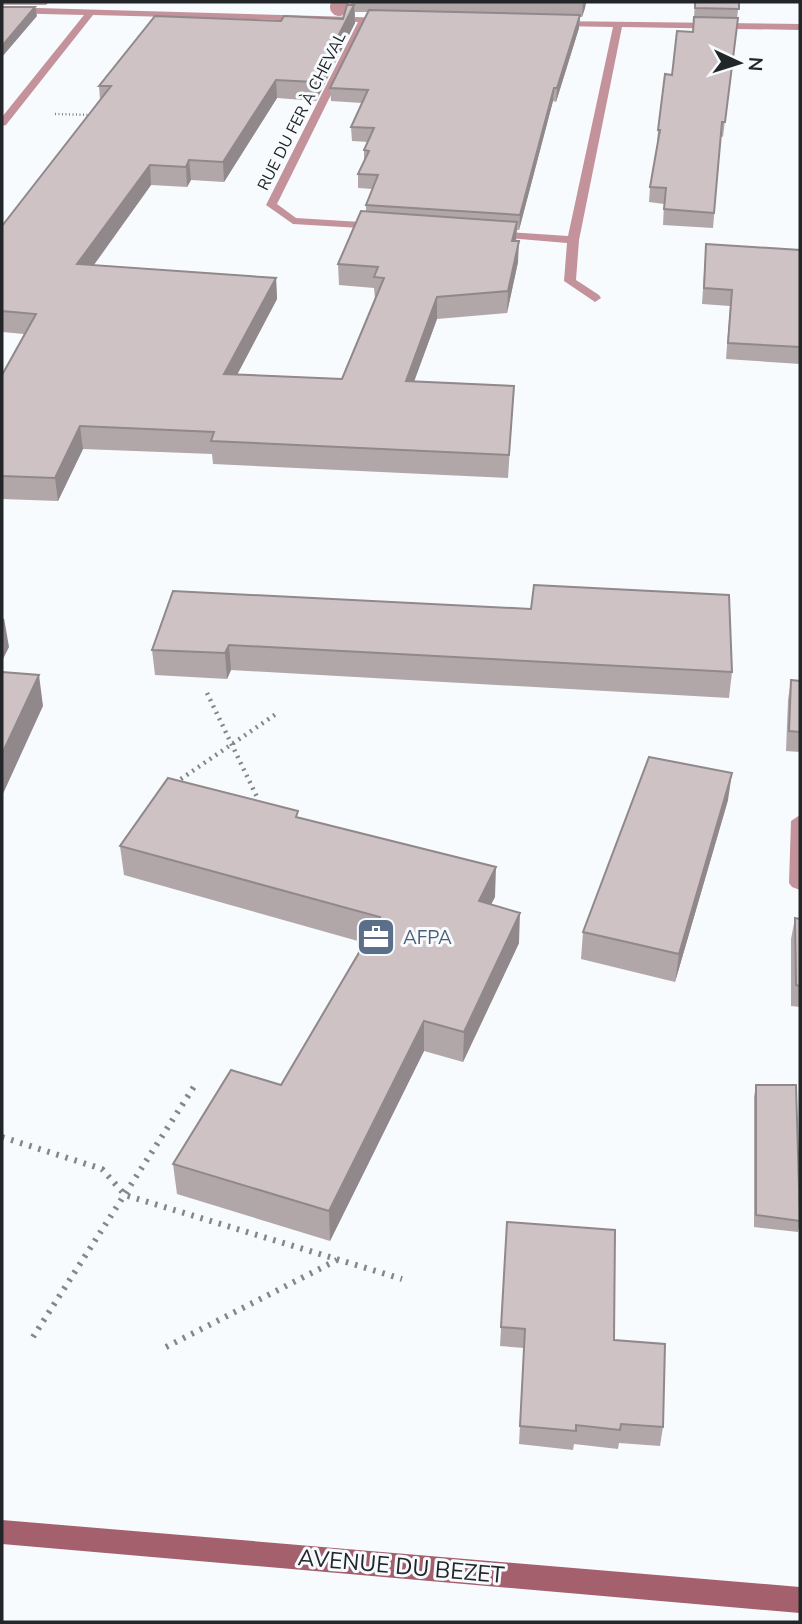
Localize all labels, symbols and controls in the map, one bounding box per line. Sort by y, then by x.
street label: RUE DU FER À CHEVAL [252,28,352,194]
north arrow [704,28,774,98]
text: N [741,56,768,72]
office icon: AFPA [355,916,397,958]
place label: AFPA [403,925,452,951]
street label: AVENUE DU BEZET [296,1542,506,1591]

